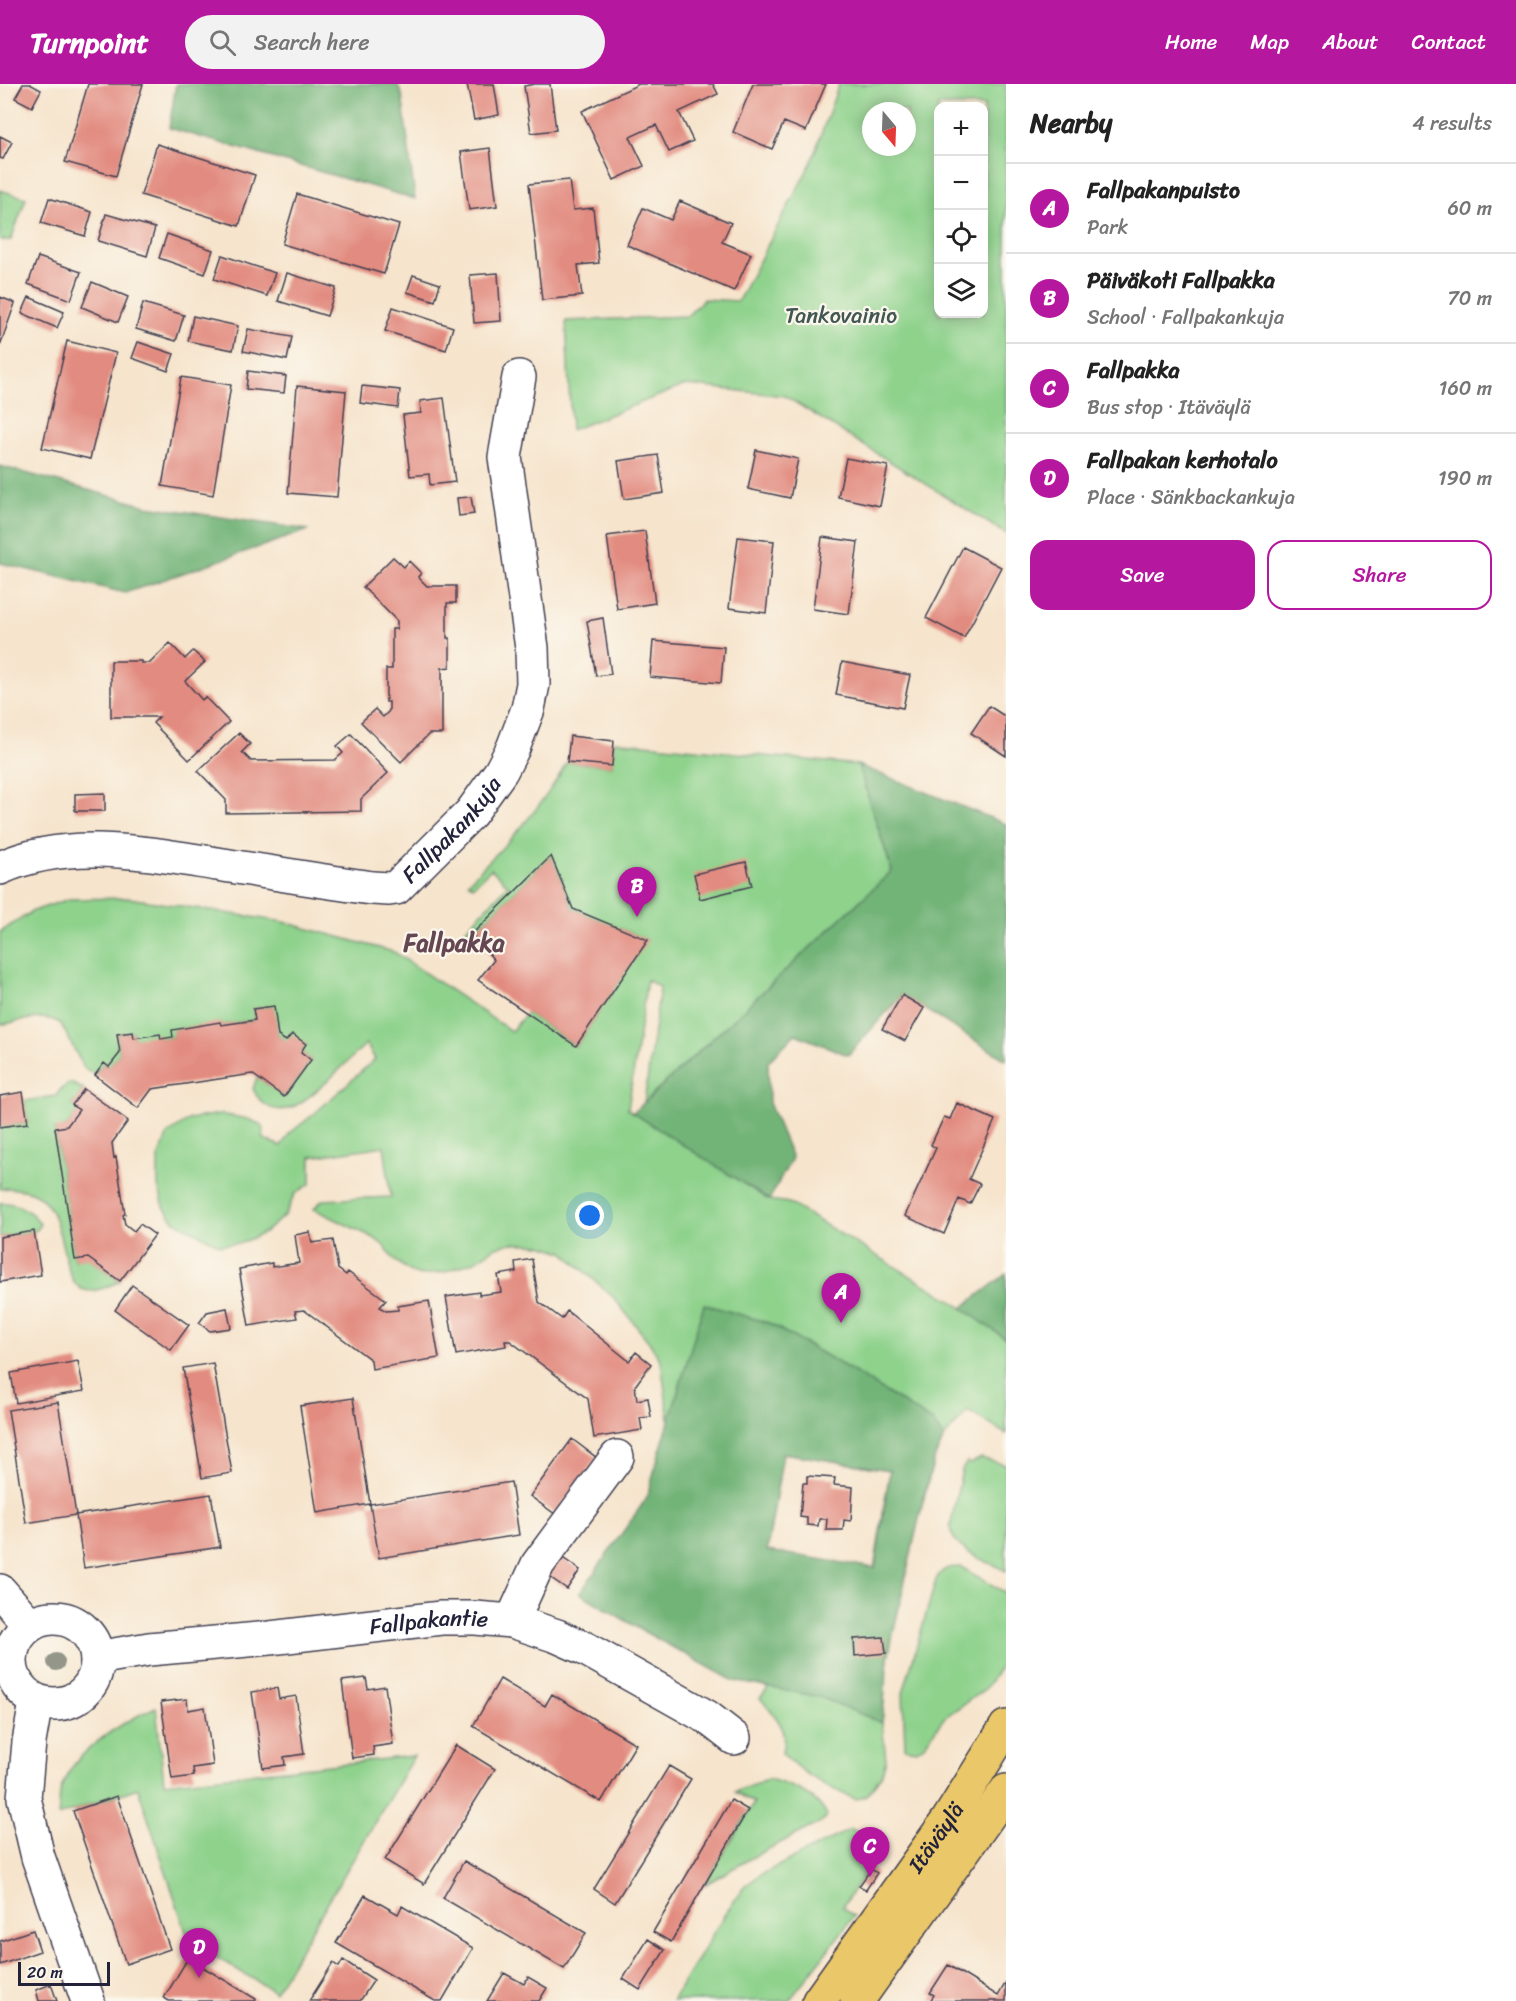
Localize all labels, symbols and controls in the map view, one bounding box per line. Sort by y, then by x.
search box [185,15,605,69]
text: Turnpoint [30,18,149,67]
text: Search here [254,23,370,62]
text: Home [1165,23,1217,61]
text: Map [1250,23,1289,61]
text: About [1322,23,1379,61]
text: Contact [1412,23,1486,61]
icon: search [206,26,239,59]
text: Nearby [1030,100,1112,146]
north arrow [862,102,916,156]
map controls [934,102,988,318]
button: + [934,102,988,156]
text: 4 results [1412,106,1492,141]
button: − [934,156,988,210]
text: Fallpakanpuisto [1087,171,1240,210]
text: A [1043,191,1056,226]
text: 60 m [1447,191,1492,226]
button: locate [934,210,988,264]
text: Park [1087,210,1128,245]
text: Päiväkoti Fallpakka [1087,261,1275,300]
button: layers [934,264,988,318]
text: B [1043,281,1056,316]
text: 70 m [1447,281,1492,316]
park label: Tankovainio [785,296,897,335]
text: School · Fallpakankuja [1087,300,1284,335]
text: Fallpakka [1087,351,1180,390]
text: C [1043,371,1056,406]
text: 160 m [1439,371,1492,406]
text: Bus stop · Itäväylä [1087,390,1251,425]
text: Fallpakan kerhotalo [1087,441,1278,480]
text: D [1044,461,1055,496]
text: 190 m [1438,461,1492,496]
text: Place · Sänkbackankuja [1087,480,1295,515]
button: Save [1030,540,1255,610]
button: Share [1267,540,1492,610]
street label: Fallpakankuja [392,767,512,893]
pin: B [618,868,656,917]
district label: Fallpakka [402,922,505,964]
your location [575,1201,604,1230]
pin: A [822,1274,860,1323]
street label: Fallpakantie [367,1599,490,1646]
street label: Itäväylä [897,1794,975,1882]
pin: C [850,1828,890,1877]
pin: D [180,1928,218,1978]
text: 20 m [27,1958,63,1987]
scale bar [18,1959,110,1986]

